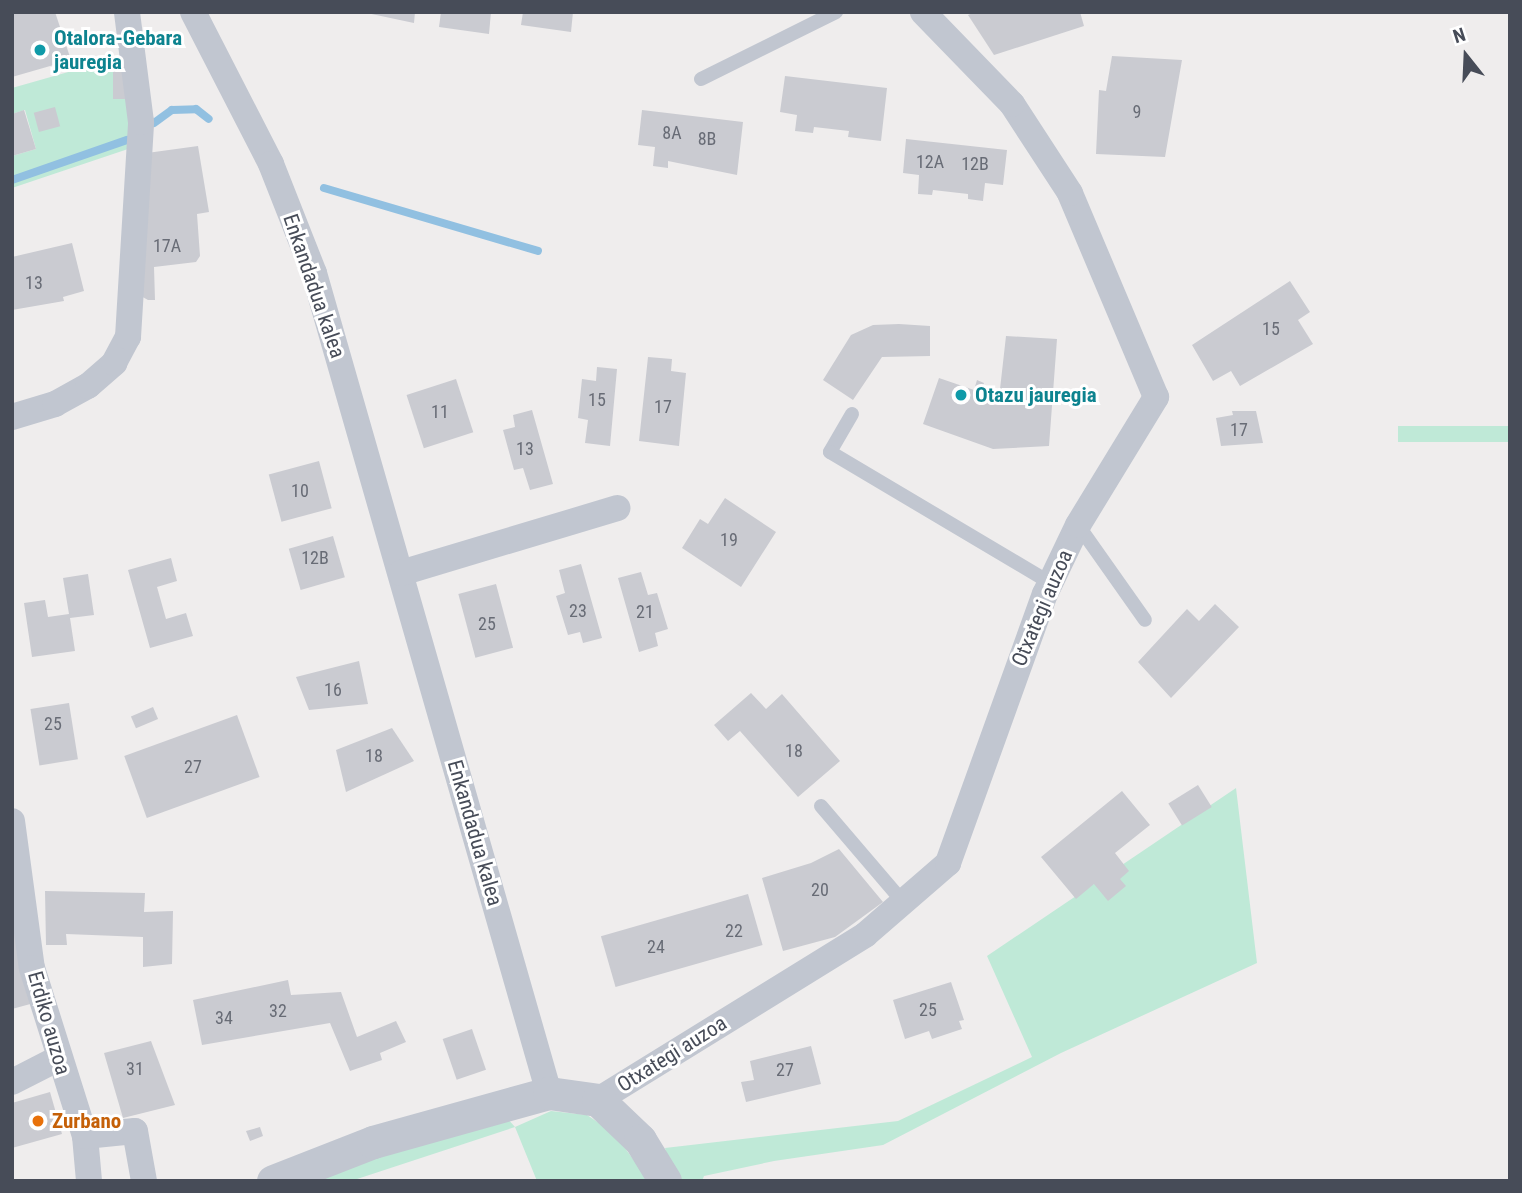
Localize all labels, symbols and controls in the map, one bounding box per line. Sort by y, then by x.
north arrow [1431,21,1501,91]
text: N [1450,23,1468,48]
place label: Otalora-Gebara jauregia [54,25,182,75]
marker: Otalora-Gebara jauregia [32,42,48,58]
house number: 9 [1133,101,1141,123]
house number: 8A [662,122,682,144]
house number: 8B [698,128,716,150]
house number: 12A [916,151,944,173]
house number: 12B [961,153,989,175]
street label: Enkandadua kalea [278,211,350,361]
house number: 17A [153,235,181,257]
house number: 13 [25,272,43,294]
house number: 15 [1262,318,1280,340]
place label: Otazu jauregia [975,382,1097,408]
marker: Otazu jauregia [953,387,969,403]
house number: 15 [588,389,606,411]
house number: 17 [654,396,672,418]
house number: 11 [431,401,449,423]
house number: 17 [1230,419,1248,441]
house number: 13 [516,438,534,460]
house number: 10 [291,480,309,502]
house number: 19 [720,529,738,551]
street label: Otxategi auzoa [1006,546,1078,670]
house number: 12B [301,547,329,569]
house number: 23 [569,600,587,622]
house number: 21 [636,601,654,623]
house number: 25 [478,613,496,635]
house number: 16 [324,679,342,701]
house number: 25 [44,713,62,735]
house number: 18 [785,740,803,762]
house number: 18 [365,745,383,767]
house number: 27 [184,756,202,778]
street label: Enkandadua kalea [442,757,508,909]
house number: 20 [811,879,829,901]
house number: 22 [725,920,743,942]
house number: 24 [647,936,665,958]
street label: Erdiko auzoa [22,968,76,1078]
house number: 25 [919,999,937,1021]
house number: 32 [269,1000,287,1022]
house number: 34 [215,1007,233,1029]
street label: Otxategi auzoa [613,1010,731,1098]
house number: 31 [126,1058,144,1080]
house number: 27 [776,1059,794,1081]
place label: Zurbano [52,1108,121,1134]
marker: Zurbano [30,1113,46,1129]

